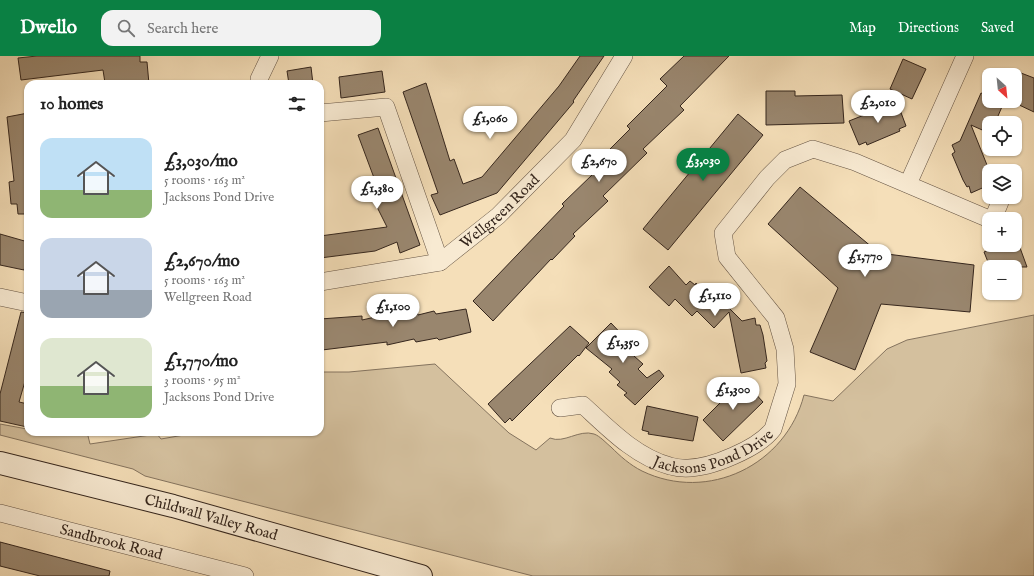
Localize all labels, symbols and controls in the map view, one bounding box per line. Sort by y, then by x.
search box [101,10,381,46]
text: Dwello [20,16,77,40]
icon: search [115,17,137,39]
text: Search here [147,19,218,38]
text: Map [849,19,876,37]
text: Directions [898,19,959,37]
text: Saved [981,19,1014,37]
north arrow [982,68,1022,108]
map controls [982,68,1022,300]
pin: £2,010 [845,90,911,124]
icon: filters [286,93,308,115]
text: 10 homes [40,94,103,115]
text: £2,010 [860,94,896,111]
pin: £1,060 [457,106,523,140]
text: £1,060 [472,110,508,127]
button: locate [982,116,1022,156]
pin: £3,030 [670,148,736,182]
pin: £2,670 [566,149,632,183]
text: £3,030/mo [164,151,238,172]
text: £3,030 [686,152,720,169]
text: £2,670 [581,153,617,170]
icon: home [72,154,120,202]
button: layers [982,164,1022,204]
street label: Wellgreen Road [456,169,544,252]
text: 5 rooms · 163 m² [164,172,245,189]
pin: £1,380 [344,176,410,210]
text: £1,380 [360,180,394,197]
text: Jacksons Pond Drive [164,189,274,206]
button: + [982,212,1022,252]
pin: £1,770 [832,244,898,278]
text: £1,770 [847,248,883,265]
text: £2,670/mo [164,251,240,272]
icon: home [72,254,120,302]
button: − [982,260,1022,300]
text: 5 rooms · 163 m² [164,272,245,289]
pin: £1,110 [682,283,748,317]
text: £1,110 [698,287,732,304]
text: Wellgreen Road [164,289,252,306]
pin: £1,100 [360,294,426,328]
text: £1,100 [376,298,410,315]
pin: £1,350 [590,330,656,364]
text: £1,350 [606,334,640,351]
text: £1,770/mo [164,351,238,372]
icon: home [72,354,120,402]
text: 3 rooms · 95 m² [164,372,241,389]
pin: £1,300 [700,377,766,411]
text: £1,300 [716,381,750,398]
text: Jacksons Pond Drive [164,389,274,406]
street label: Jacksons Pond Drive [648,425,778,478]
street label: Childwall Valley Road [143,490,281,545]
street label: Sandbrook Road [58,519,166,564]

